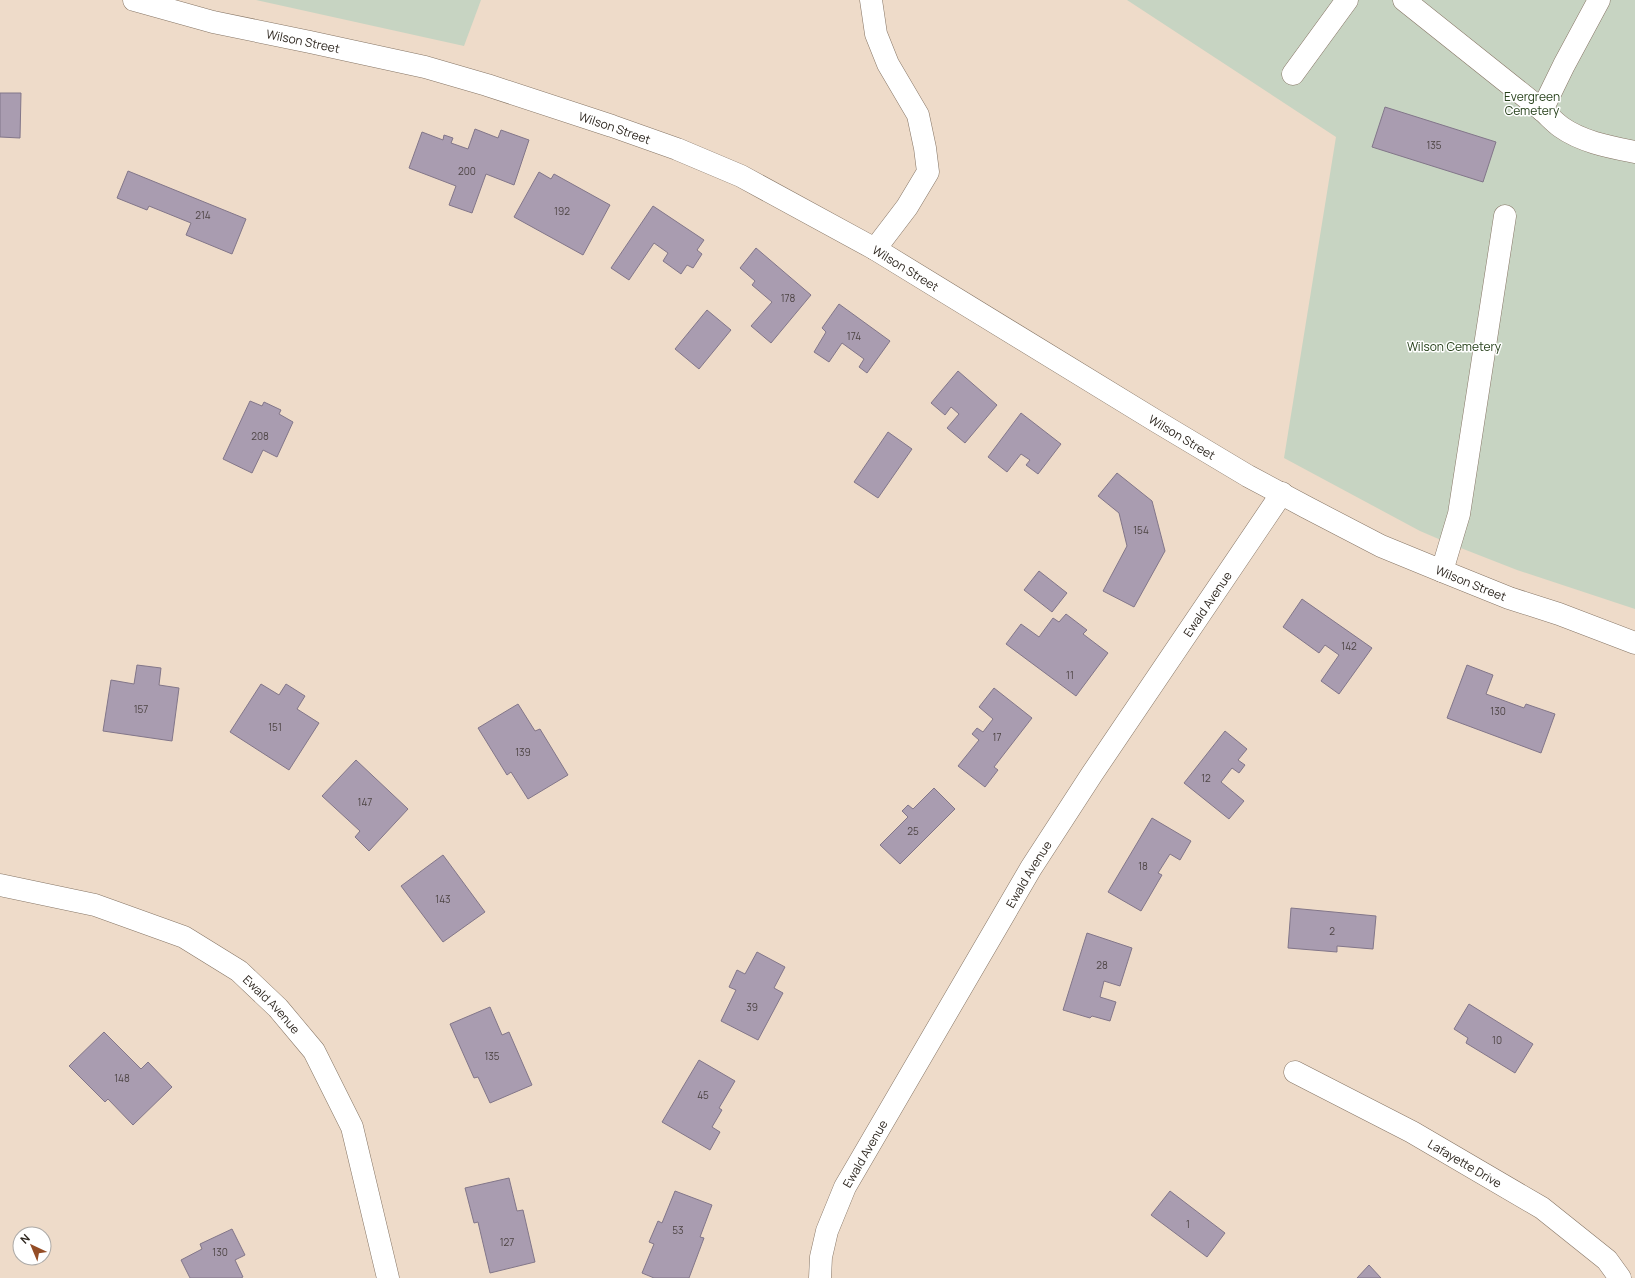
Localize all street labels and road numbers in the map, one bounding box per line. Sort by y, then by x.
street label: Wilson Street [265,25,342,57]
street label: Wilson Street [577,107,653,148]
street label: Wilson Street [869,241,942,295]
street label: Wilson Street [1146,410,1219,463]
street label: Wilson Street [1433,561,1509,605]
street label: Ewald Avenue [1179,568,1235,640]
street label: Ewald Avenue [1001,837,1055,911]
street label: Ewald Avenue [240,971,304,1037]
street label: Ewald Avenue [838,1116,891,1191]
street label: Lafayette Drive [1425,1135,1505,1191]

